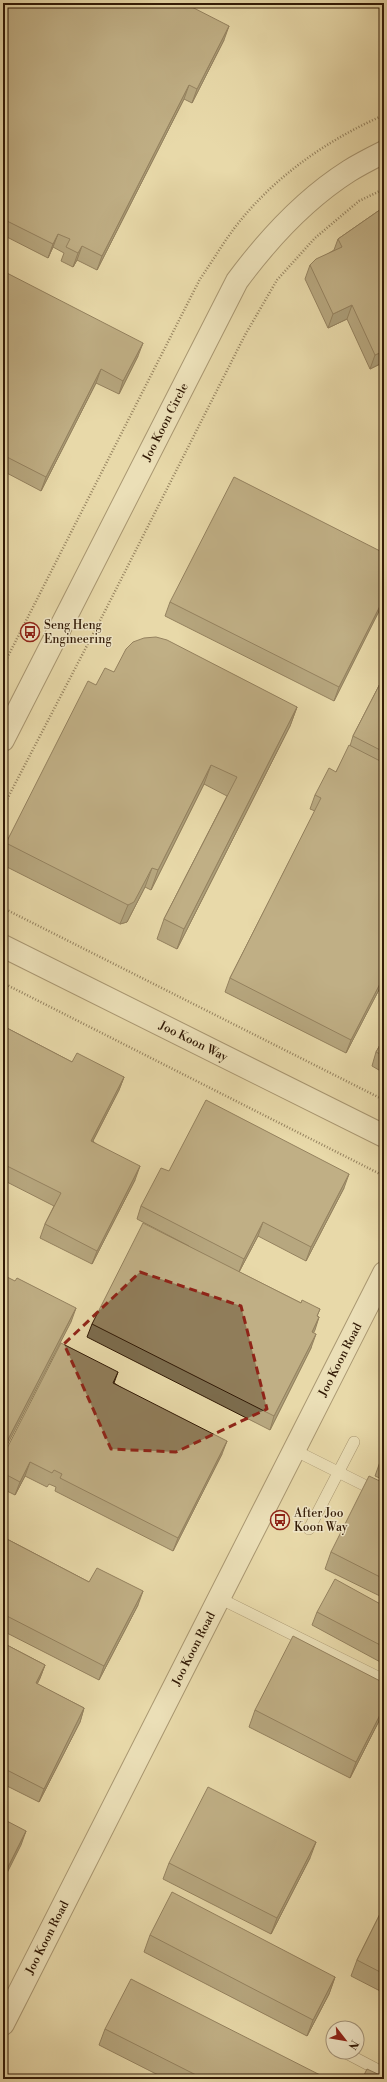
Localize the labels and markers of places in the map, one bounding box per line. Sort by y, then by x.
place label: Seng Heng Engineering [44,618,112,647]
bus stop icon: Seng Heng Engineering [19,621,41,643]
place label: After Joo Koon Way [293,1506,348,1535]
bus stop icon: After Joo Koon Way [269,1509,291,1531]

